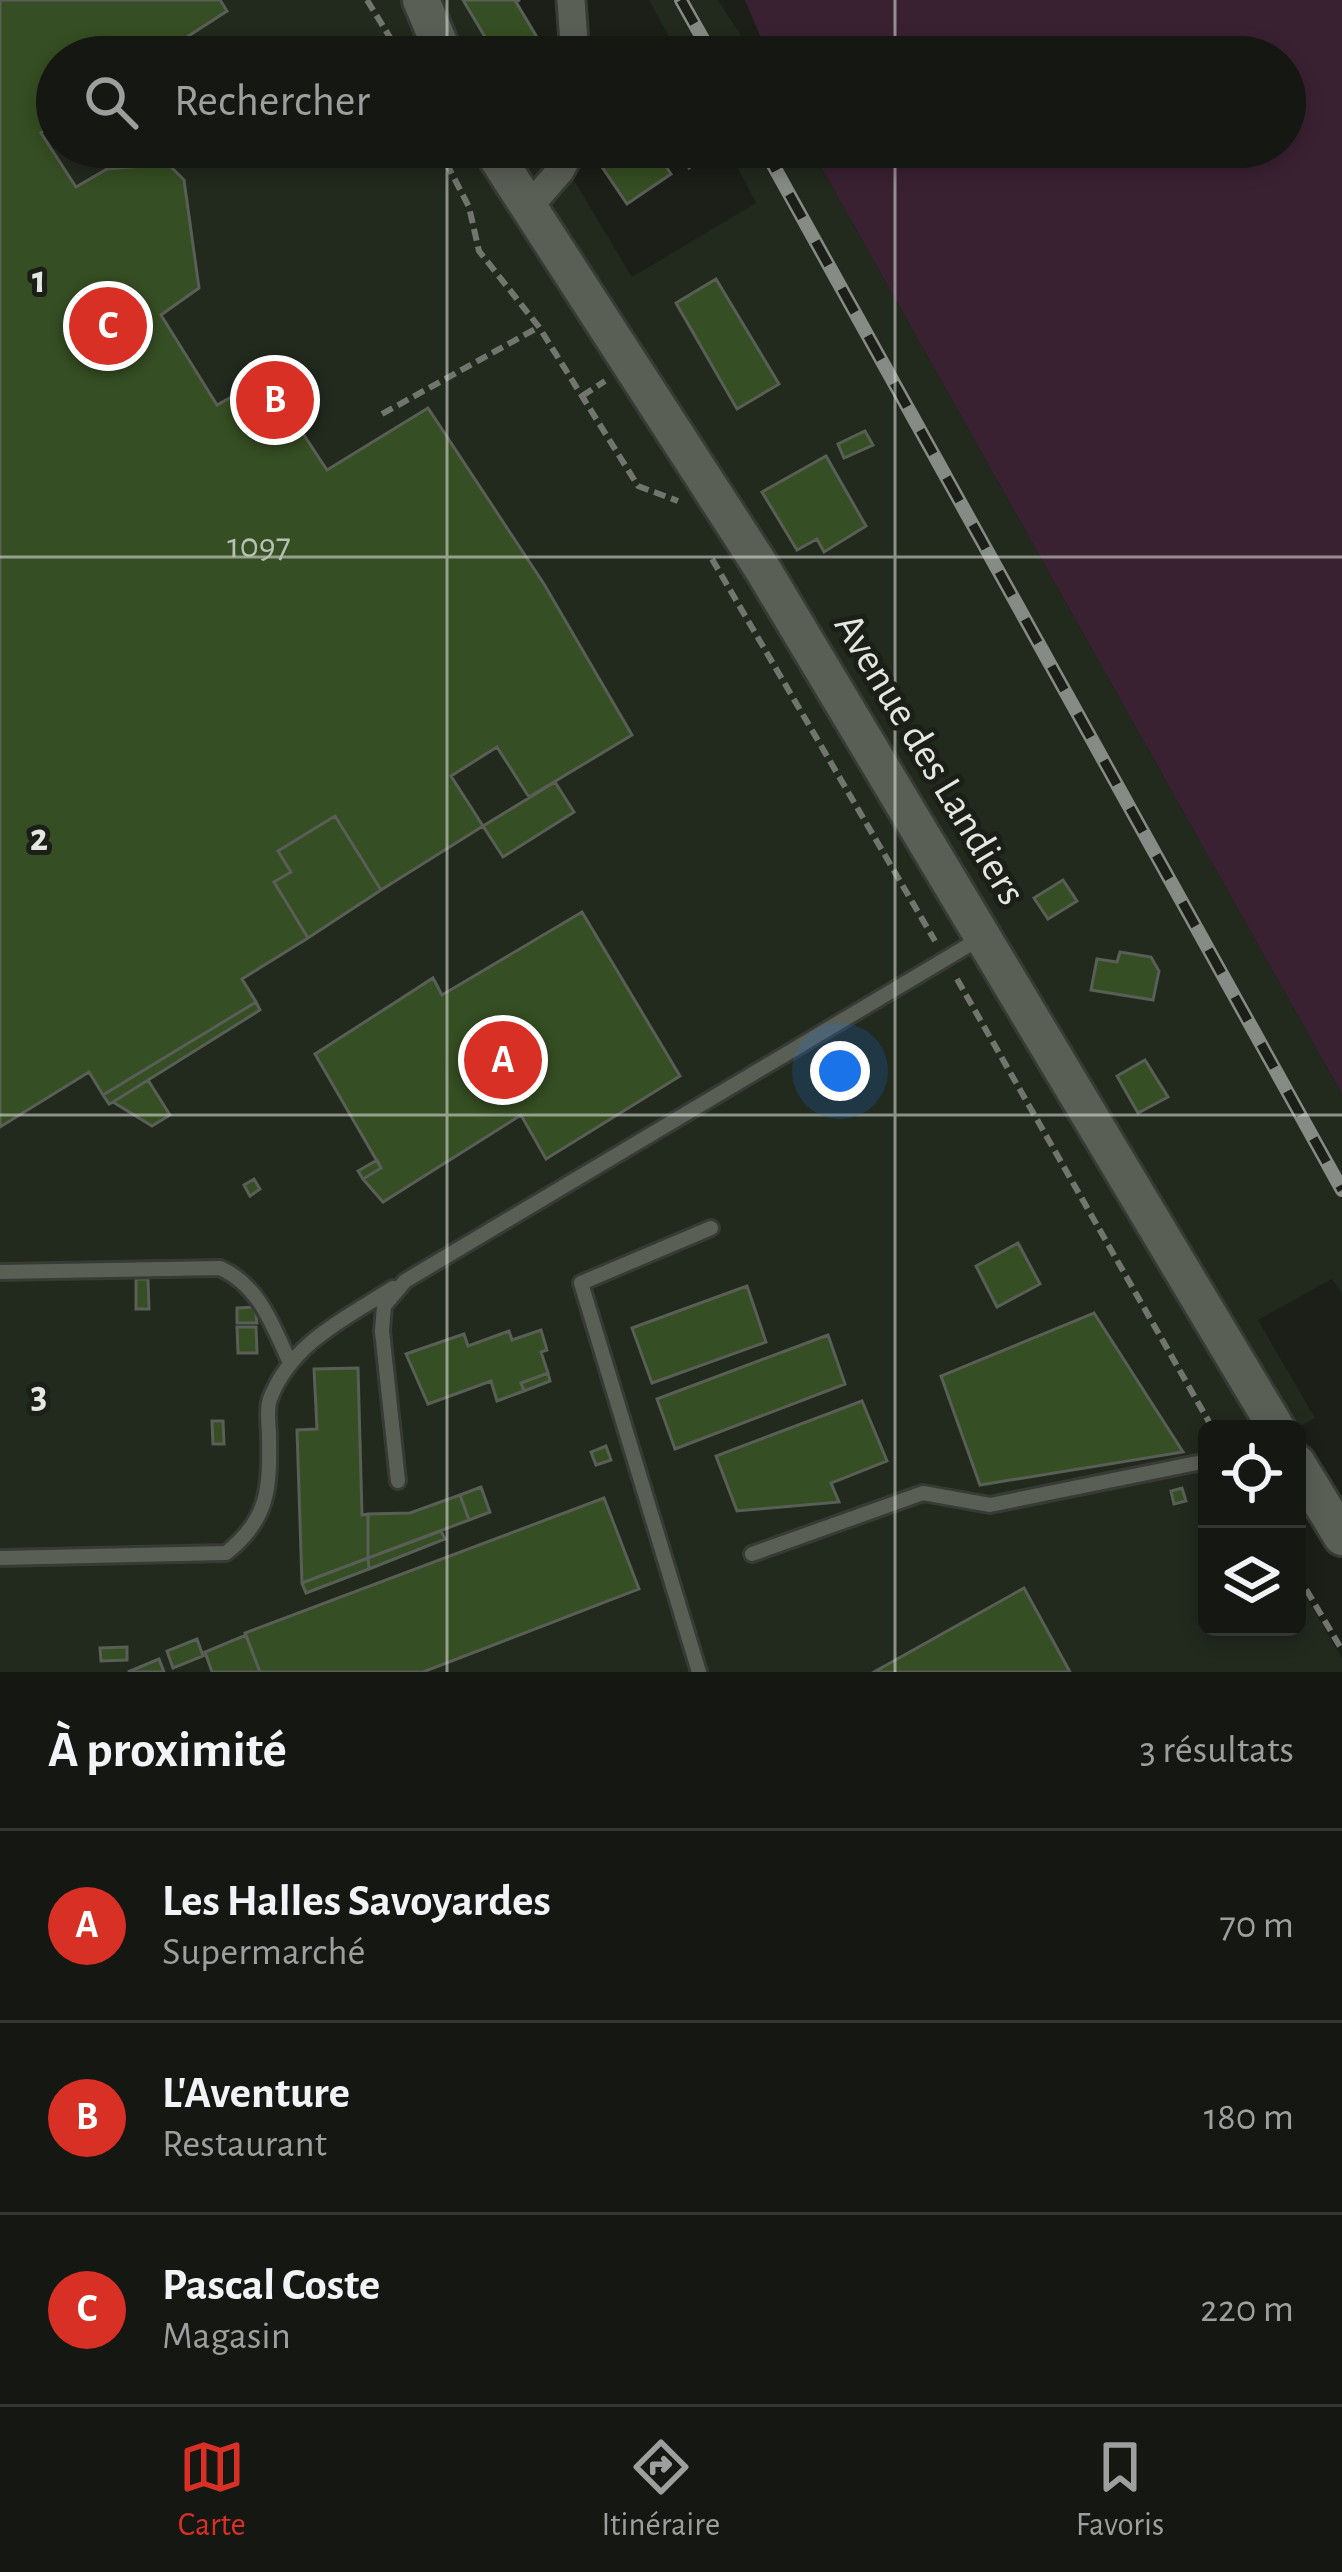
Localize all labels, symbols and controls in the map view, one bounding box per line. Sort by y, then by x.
search box [36,36,1306,168]
icon: search [78,69,144,135]
text: Rechercher [174,79,370,124]
text: 1 [32,261,46,300]
pin: C [69,281,147,371]
pin: B [236,355,314,445]
house number: 1097 [227,528,291,564]
street label: Avenue des Landiers [827,606,1033,912]
text: 2 [30,819,48,858]
pin: A [464,1015,542,1105]
your location [810,1041,870,1101]
text: 3 [31,1376,47,1415]
map controls [1198,1420,1306,1636]
button: locate [1198,1420,1306,1528]
button: layers [1198,1528,1306,1636]
text: À proximité [48,1725,287,1776]
text: 3 résultats [1140,1731,1294,1770]
text: Les Halles Savoyardes [162,1879,551,1924]
text: A [75,1906,99,1945]
text: 70 m [1220,1906,1294,1945]
text: Supermarché [162,1933,365,1972]
text: L'Aventure [162,2071,350,2116]
text: B [76,2098,98,2137]
text: 180 m [1204,2098,1294,2137]
text: Restaurant [162,2125,327,2164]
text: Pascal Coste [162,2263,380,2308]
text: C [77,2290,97,2329]
text: 220 m [1200,2290,1294,2329]
text: Magasin [162,2317,291,2356]
tab: Carte [178,2434,246,2546]
tab: Itinéraire [601,2434,720,2546]
tab: Favoris [1076,2434,1164,2546]

